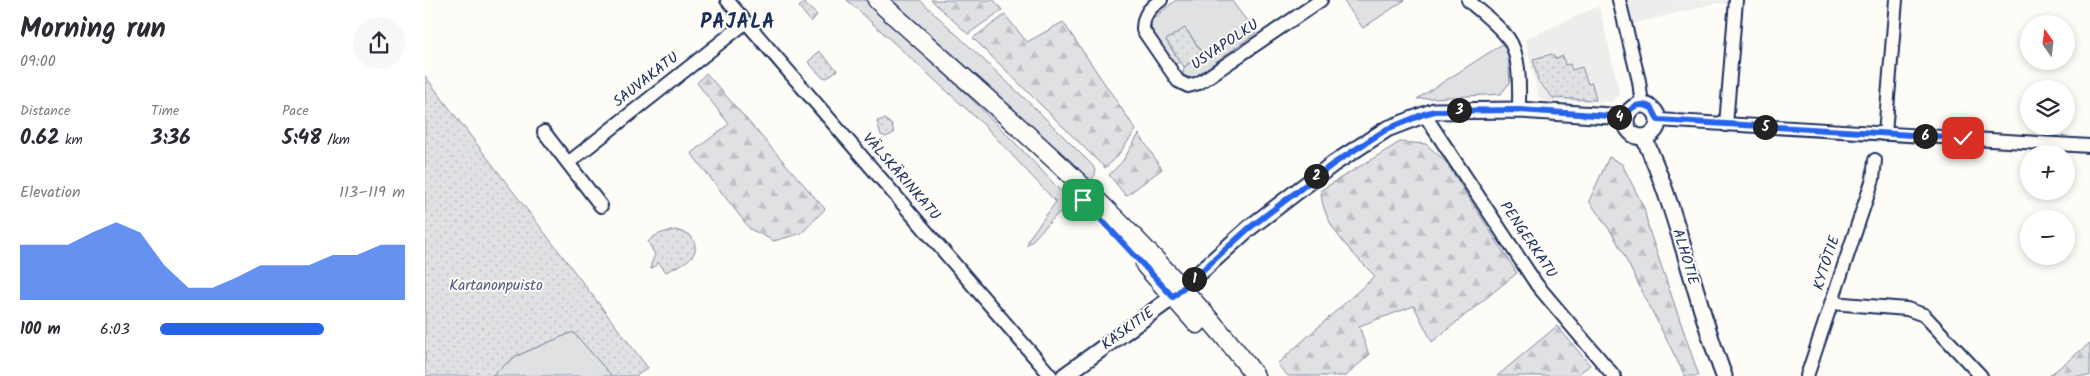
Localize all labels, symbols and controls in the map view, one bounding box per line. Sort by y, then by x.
text: Morning run [20,7,166,52]
district label: PAJALA [700,7,776,39]
street label: USVAPOLKU [1186,13,1264,77]
north arrow [2020,15,2075,70]
map controls [2020,15,2075,265]
button: share [353,17,405,69]
street label: SAUVAKATU [608,46,684,114]
text: 09:00 [20,49,56,74]
button: layers [2020,80,2075,135]
pin: 3 [1447,98,1471,122]
text: 3 [1456,99,1463,121]
text: Distance [20,100,70,122]
text: Time [151,100,179,122]
text: Pace [282,100,309,122]
pin: 4 [1607,104,1631,130]
text: 4 [1616,106,1623,128]
pin: 5 [1753,114,1777,140]
text: 5 [1762,116,1769,138]
pin [1942,117,1984,159]
text: 0.62 [20,122,59,155]
text: 3:36 [151,122,191,155]
text: 5:48 [282,122,322,155]
pin: 6 [1913,124,1937,148]
icon: check [1949,124,1977,152]
text: 6 [1922,125,1929,147]
street label: VÄLSKÄRINKATU [856,128,946,226]
text: km [59,129,83,151]
text: /km [322,129,350,151]
button: + [2020,145,2075,200]
pin: 2 [1303,164,1329,188]
text: 2 [1312,165,1321,187]
pin [1062,179,1104,221]
text: Elevation [20,180,81,205]
text: 113–119 m [339,180,405,205]
icon: arrive [1069,186,1097,214]
street label: PENGERKATU [1493,196,1563,284]
button: − [2020,210,2075,265]
street label: ALHOTIE [1665,226,1705,289]
street label: KYTÖTIE [1807,231,1847,293]
pin: 1 [1181,266,1207,292]
text: 1 [1192,268,1197,290]
park label: Kartanonpuisto [449,274,543,298]
street label: KASKITIE [1096,301,1161,357]
text: 100 m [20,317,61,342]
text: 6:03 [100,317,130,342]

